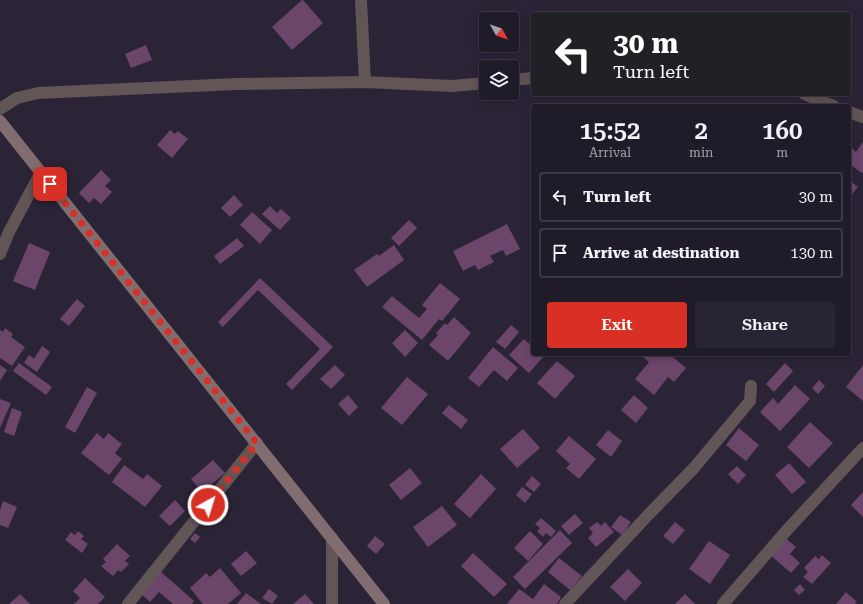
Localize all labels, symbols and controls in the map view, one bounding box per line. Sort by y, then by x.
north arrow [479,12,519,52]
map controls [479,12,519,100]
text: 30 m [613,27,678,60]
icon: left [547,28,599,80]
button: layers [479,60,519,100]
text: Turn left [613,61,689,82]
text: 15:52 [580,117,640,145]
text: 2 [695,117,708,145]
text: 160 [762,117,802,145]
text: Arrival [589,145,631,160]
text: min [689,145,713,160]
text: m [776,145,788,160]
pin [33,167,67,201]
icon: arrive [39,173,61,195]
icon: left [549,186,571,208]
text: Turn left [583,188,651,206]
text: 30 m [799,188,833,206]
icon: arrive [549,242,571,264]
text: Arrive at destination [583,244,739,262]
text: 130 m [790,244,833,262]
button: Exit [547,302,687,348]
button: Share [695,302,835,348]
position arrow [187,484,229,526]

